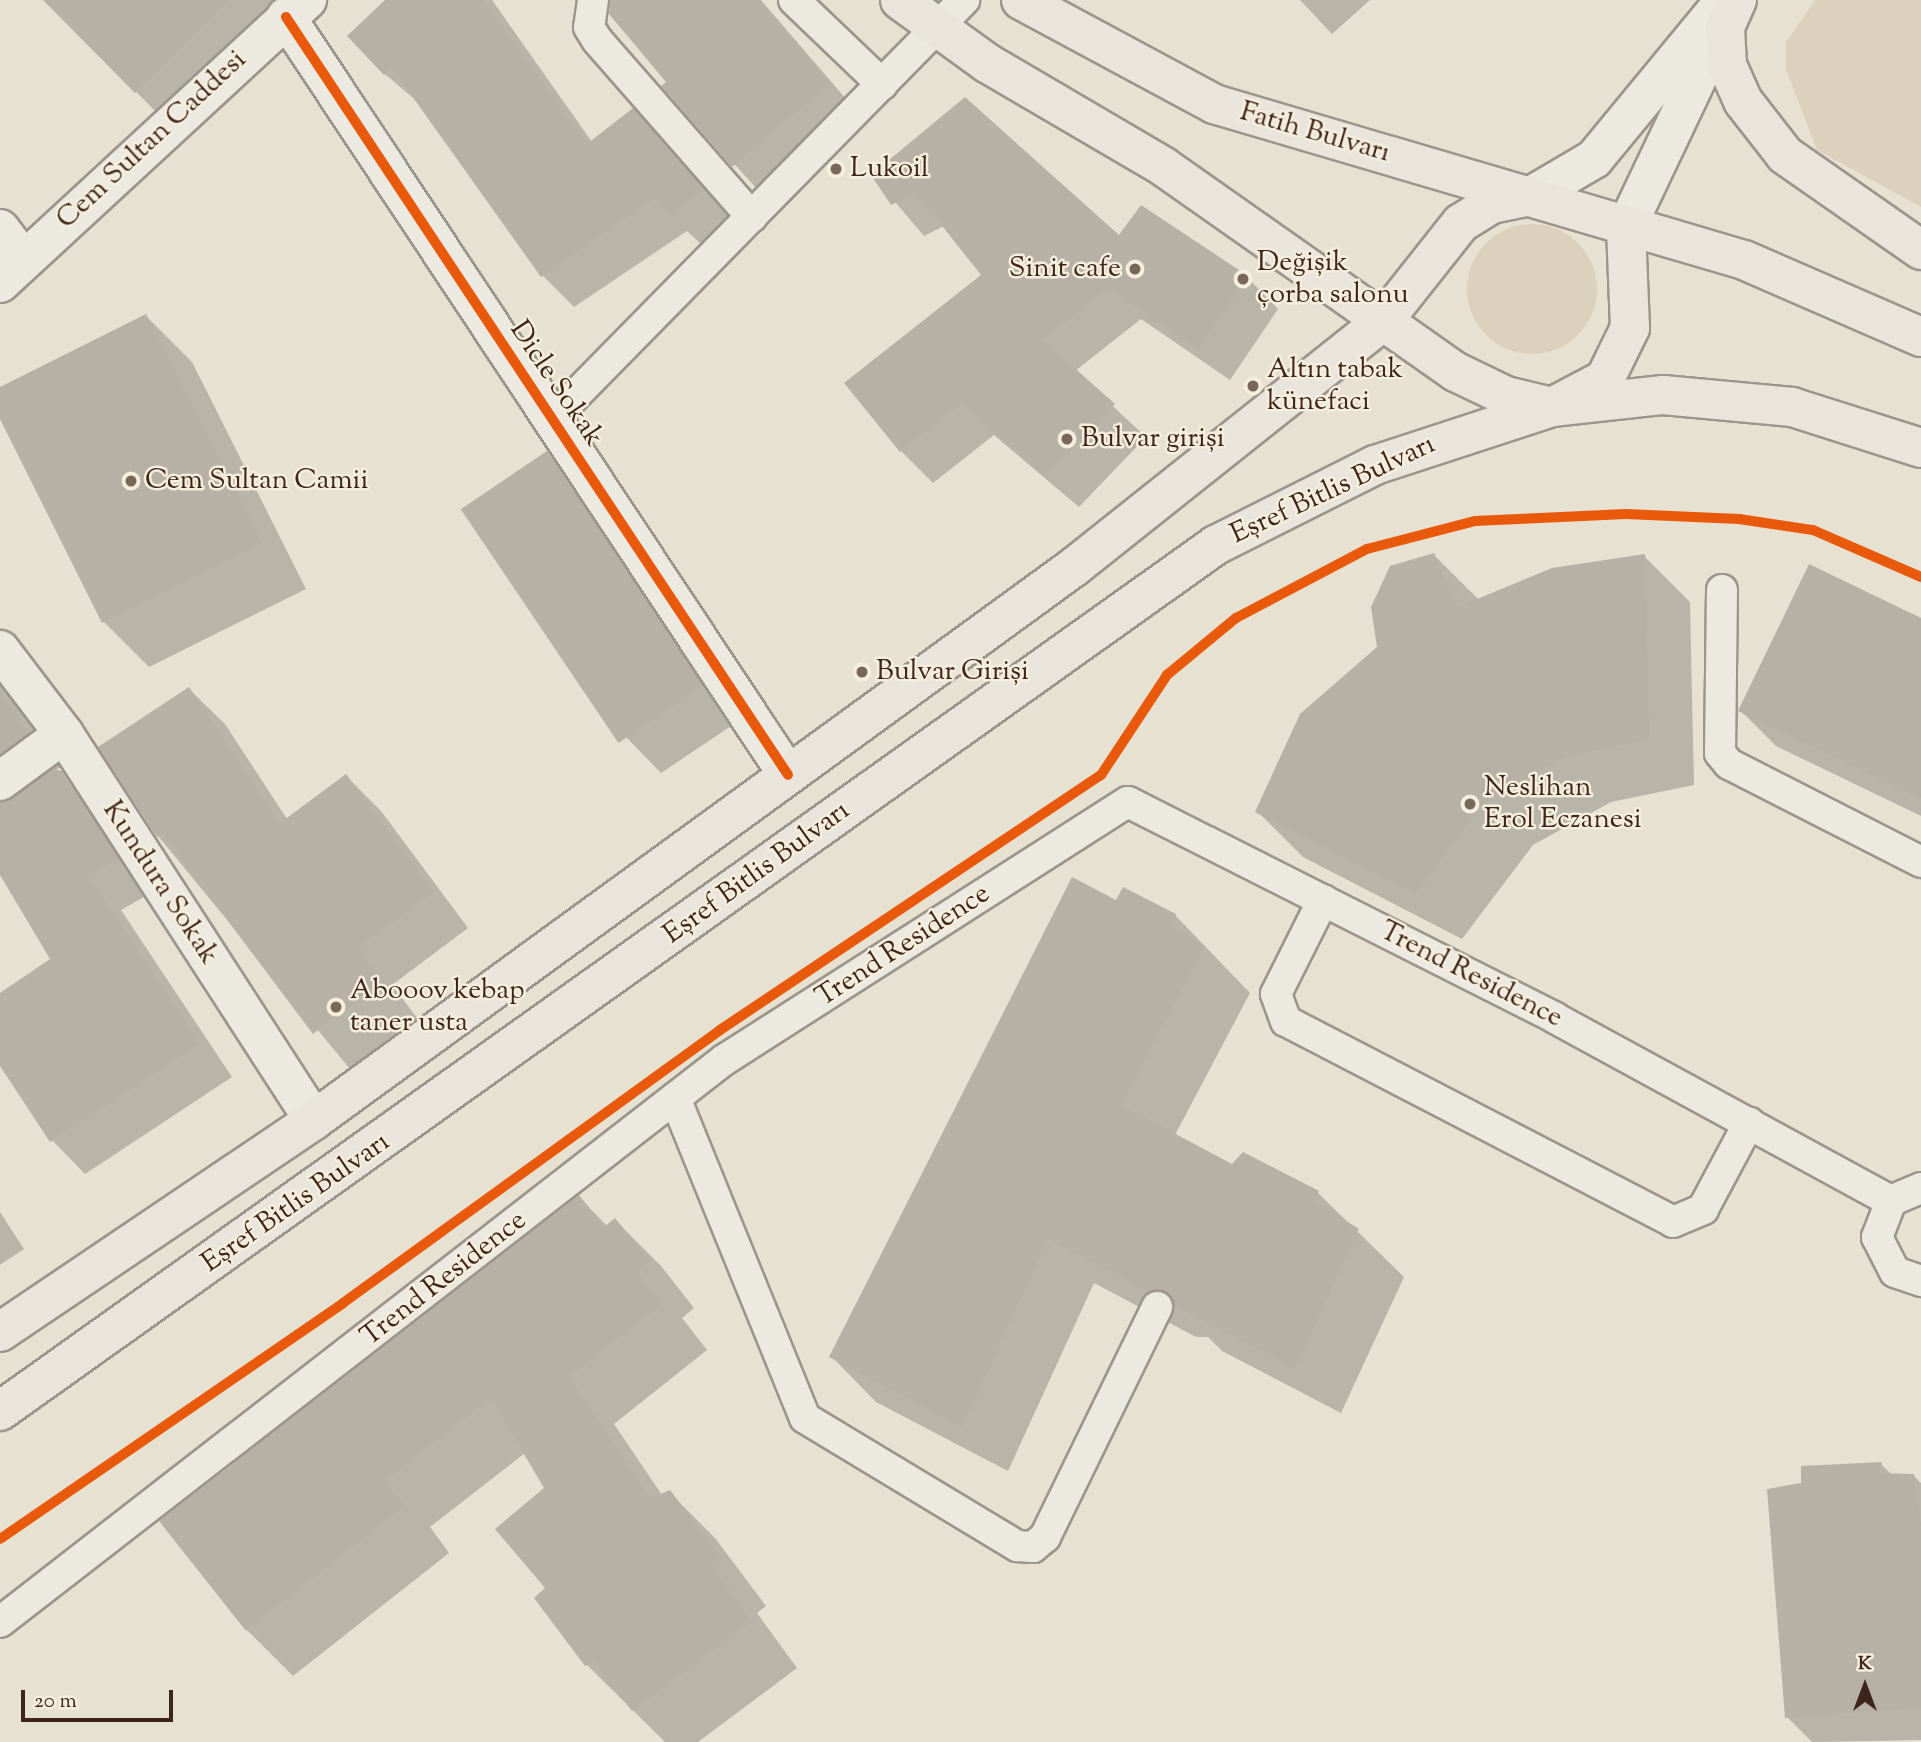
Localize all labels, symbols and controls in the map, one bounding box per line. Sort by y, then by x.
street label: Cem Sultan Caddesi [50,43,254,237]
street label: Fatih Bulvarı [1236,96,1394,170]
place label: Lukoil [850,152,929,186]
marker: Lukoil [828,161,844,177]
place label: Değişik çorba salonu [1257,246,1409,312]
place label: Sinit cafe [1009,252,1121,286]
marker: Sinit cafe [1127,261,1143,277]
marker: Değişik çorba salonu [1235,271,1251,287]
street label: Dicle Sokak [502,315,610,453]
place label: Altın tabak künefaci [1267,353,1403,419]
marker: Altın tabak künefaci [1245,378,1261,394]
place label: Bulvar girişi [1081,422,1225,456]
street label: Eşref Bitlis Bulvarı [1225,428,1441,552]
marker: Bulvar girişi [1059,431,1075,447]
place label: Cem Sultan Camii [145,464,368,498]
marker: Cem Sultan Camii [123,473,139,489]
place label: Bulvar Girişi [876,655,1029,689]
marker: Bulvar Girişi [854,664,870,680]
place label: Neslihan Erol Eczanesi [1484,771,1642,837]
street label: Eşref Bitlis Bulvarı [657,794,857,952]
street label: Kundura Sokak [95,795,225,971]
marker: Neslihan Erol Eczanesi [1462,796,1478,812]
street label: Trend Residence [810,877,996,1015]
street label: Trend Residence [1374,915,1568,1035]
place label: Abooov kebap taner usta [350,974,524,1040]
marker: Abooov kebap taner usta [328,999,344,1015]
street label: Eşref Bitlis Bulvarı [196,1126,396,1280]
street label: Trend Residence [355,1204,533,1354]
north arrow [1830,1651,1900,1721]
text: K [1858,1651,1872,1678]
scale bar [24,1676,177,1720]
text: 20 m [34,1687,77,1717]

